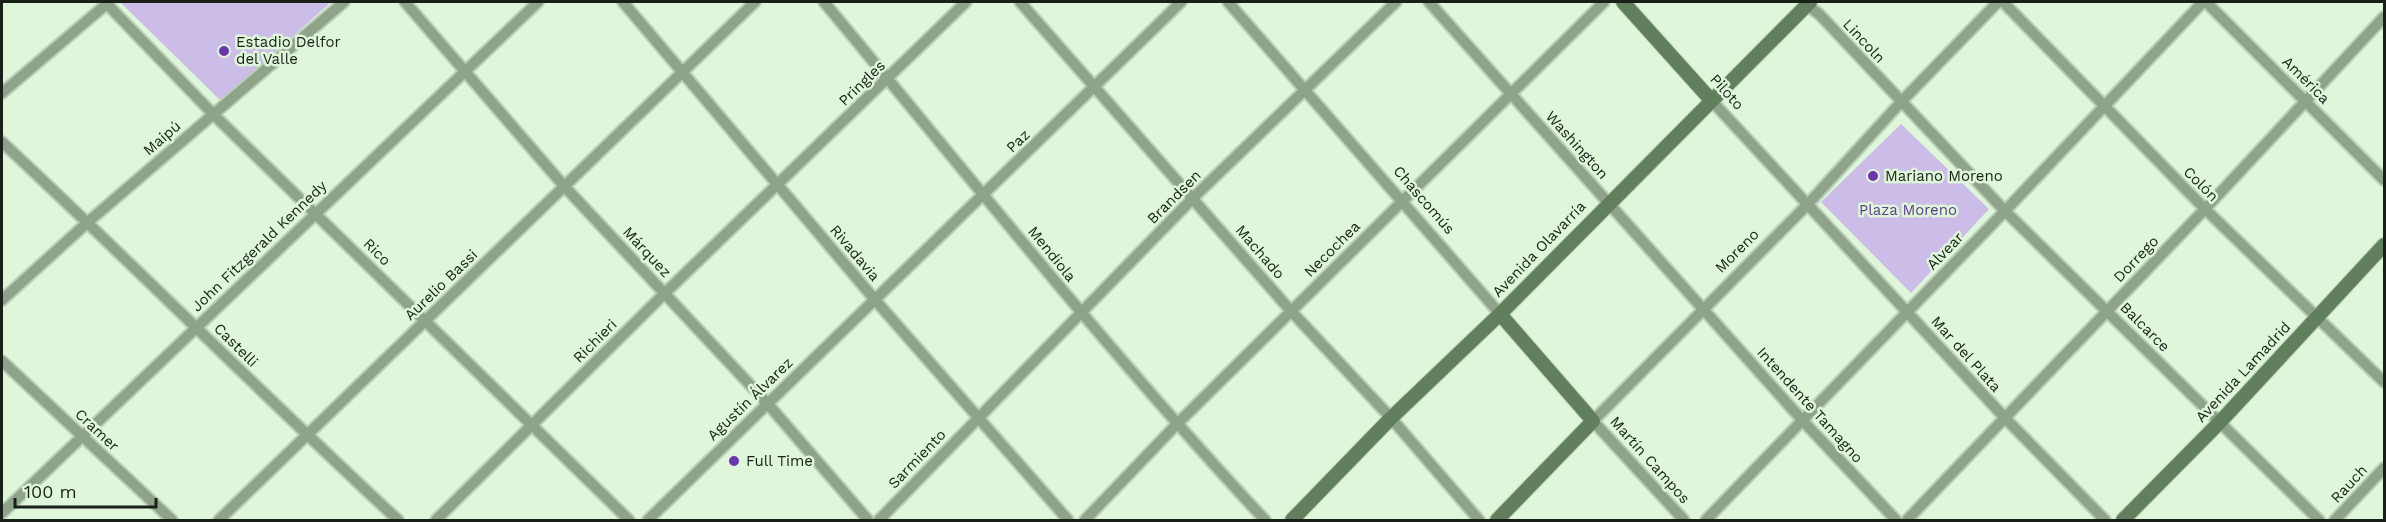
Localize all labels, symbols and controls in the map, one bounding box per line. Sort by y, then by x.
street label: Lincoln [1839,15,1889,67]
place label: Estadio Delfor del Valle [236,33,341,68]
marker: Estadio Delfor del Valle [217,44,231,58]
street label: América [2278,52,2334,108]
street label: Pringles [835,56,889,110]
street label: Piloto [1706,70,1748,114]
street label: Washington [1542,107,1612,183]
street label: Maipú [140,117,184,159]
street label: Paz [1003,126,1033,156]
street label: Chascomús [1389,162,1459,238]
street label: Colón [2180,163,2222,205]
street label: Brandsen [1143,166,1205,228]
place label: Mariano Moreno [1885,167,2003,185]
marker: Mariano Moreno [1866,169,1880,183]
street label: John Fitzgerald Kennedy [188,177,330,315]
street label: Avenida Olavarría [1489,197,1590,301]
park label: Plaza Moreno [1859,201,1957,219]
street label: Necochea [1300,217,1364,281]
street label: Rivadavia [826,221,884,285]
street label: Machado [1232,221,1288,283]
street label: Márquez [619,223,675,281]
street label: Mendiola [1024,223,1080,286]
street label: Moreno [1711,225,1763,277]
street label: Alvear [1923,228,1967,274]
street label: Dorrego [2110,232,2162,286]
street label: Rico [360,235,394,269]
street label: Aurelio Bassi [401,246,481,324]
street label: Balcarce [2116,298,2174,356]
street label: Mar del Plata [1927,312,2005,396]
street label: Richieri [569,315,621,367]
street label: Avenida Lamadrid [2192,318,2294,426]
street label: Castelli [210,319,262,371]
street label: Intendente Tamagno [1753,343,1867,467]
street label: Agustín Álvarez [703,354,797,444]
street label: Cramer [71,405,123,455]
street label: Martín Campos [1606,413,1694,507]
street label: Sarmiento [884,426,950,492]
place label: Full Time [746,452,813,470]
marker: Full Time [727,454,741,468]
street label: Rauch [2327,461,2371,507]
scale bar [15,471,156,509]
text: 100 m [24,481,77,502]

